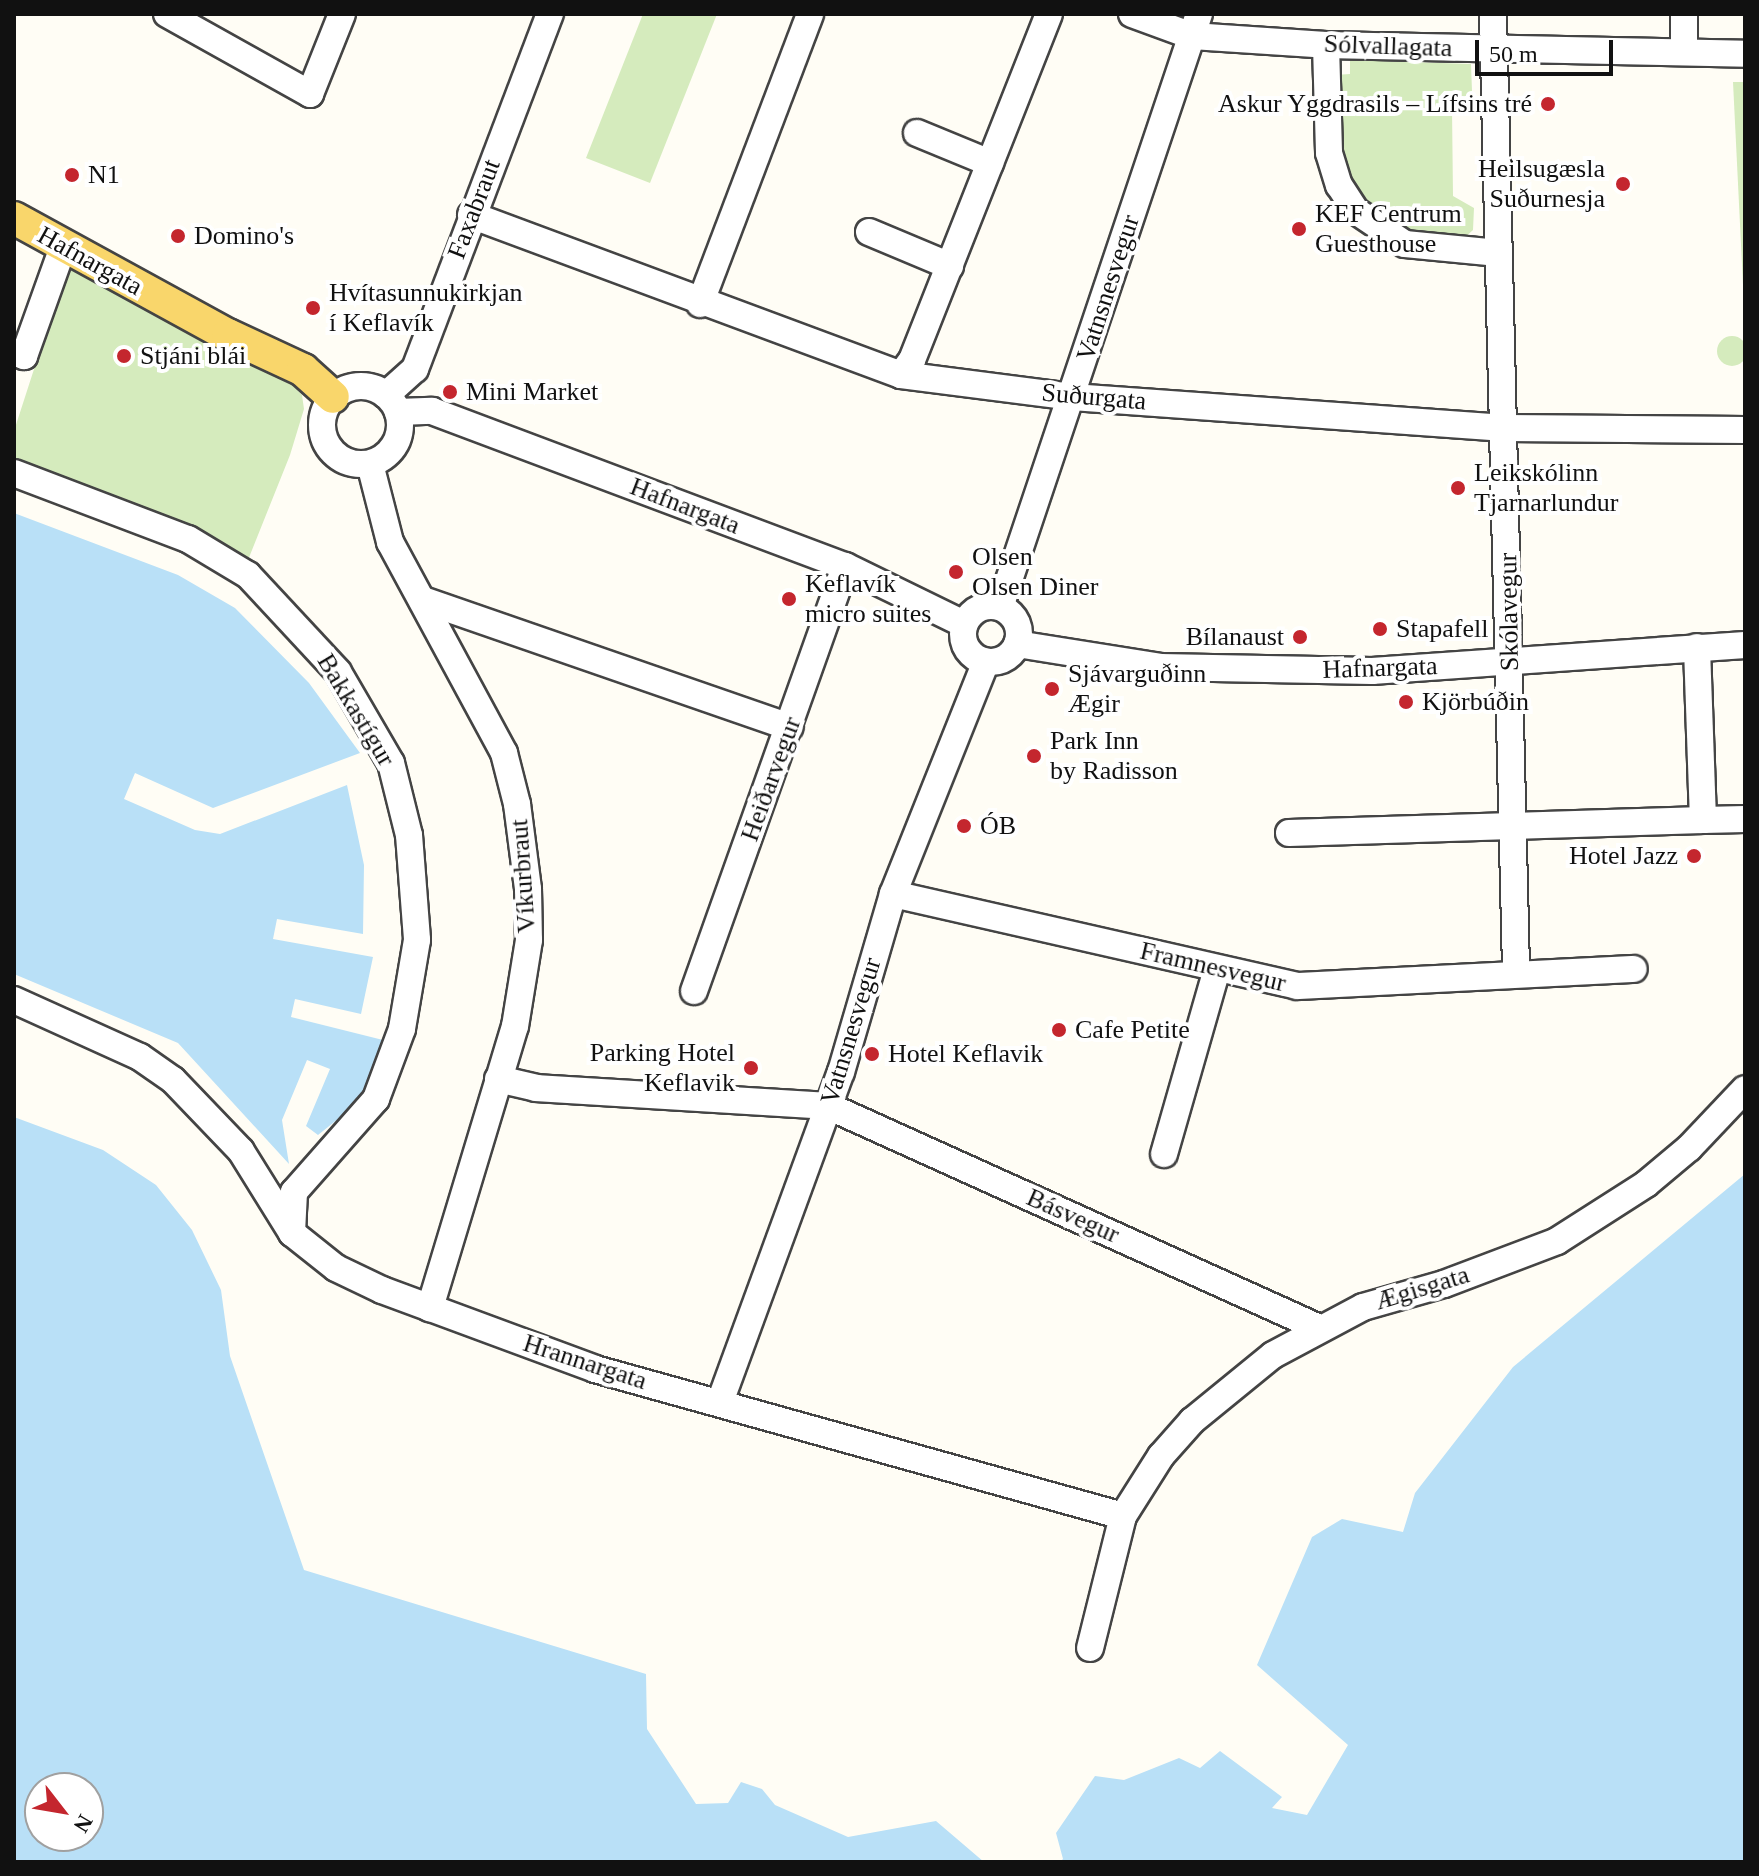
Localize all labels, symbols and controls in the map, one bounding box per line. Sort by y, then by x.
scale bar [1479,24,1617,74]
street label: Sólvallagata [1323,28,1453,64]
text: 50 m [1489,41,1538,67]
place label: Askur Yggdrasils – Lífsins tré [1217,88,1532,120]
marker: Askur Yggdrasils – Lífsins tré [1539,95,1557,113]
place label: Heilsugæsla Suðurnesja [1478,153,1605,214]
street label: Faxabraut [441,155,507,263]
place label: N1 [88,159,120,191]
marker: N1 [63,166,81,184]
marker: Heilsugæsla Suðurnesja [1612,173,1634,195]
place label: KEF Centrum Guesthouse [1315,198,1462,260]
street label: Vatnsnesvegur [1070,211,1146,365]
street label: Hafnargata [32,219,148,303]
place label: Domino's [194,220,294,252]
marker: KEF Centrum Guesthouse [1290,220,1308,238]
marker: Domino's [169,227,187,245]
place label: Hvítasunnukirkjan í Keflavík [329,277,523,338]
marker: Hvítasunnukirkjan í Keflavík [304,299,322,317]
place label: Stjáni blái [140,340,246,372]
marker: Stjáni blái [115,347,133,365]
place label: Mini Market [466,376,598,408]
street label: Suðurgata [1040,377,1148,417]
marker: Mini Market [441,383,459,401]
place label: Leikskólinn Tjarnarlundur [1474,457,1618,518]
street label: Hafnargata [626,471,744,541]
marker: Leikskólinn Tjarnarlundur [1449,479,1467,497]
place label: Olsen Olsen Diner [972,541,1098,602]
street label: Skólavegur [1492,553,1526,671]
marker: Olsen Olsen Diner [947,563,965,581]
place label: Keflavík micro suites [805,568,931,630]
marker: Keflavík micro suites [780,590,798,608]
place label: Stapafell [1396,613,1488,645]
marker: Stapafell [1371,620,1389,638]
place label: Bílanaust [1186,621,1284,653]
marker: Bílanaust [1291,628,1309,646]
street label: Bakkastígur [310,648,402,772]
street label: Hafnargata [1322,650,1438,686]
place label: Sjávarguðinn Ægir [1068,658,1206,720]
marker: Sjávarguðinn Ægir [1043,680,1061,698]
place label: Kjörbúðin [1422,686,1529,718]
marker: Kjörbúðin [1397,693,1415,711]
street label: Heiðarvegur [734,713,808,845]
place label: Park Inn by Radisson [1050,725,1178,786]
marker: Park Inn by Radisson [1025,747,1043,765]
place label: ÓB [980,810,1016,842]
marker: ÓB [955,817,973,835]
street label: Víkurbraut [503,818,543,934]
place label: Hotel Jazz [1569,840,1678,872]
marker: Hotel Jazz [1685,847,1703,865]
street label: Framnesvegur [1137,935,1289,999]
street label: Vatnsnesvegur [814,954,888,1108]
place label: Cafe Petite [1075,1014,1190,1046]
marker: Cafe Petite [1050,1021,1068,1039]
place label: Parking Hotel Keflavik [590,1037,735,1098]
place label: Hotel Keflavik [888,1038,1043,1070]
marker: Hotel Keflavik [863,1045,881,1063]
marker: Parking Hotel Keflavik [742,1059,760,1077]
street label: Básvegur [1022,1182,1124,1250]
street label: Ægisgata [1371,1259,1473,1317]
street label: Hrannargata [519,1327,651,1397]
north arrow [24,1772,104,1852]
text: N [68,1810,98,1837]

